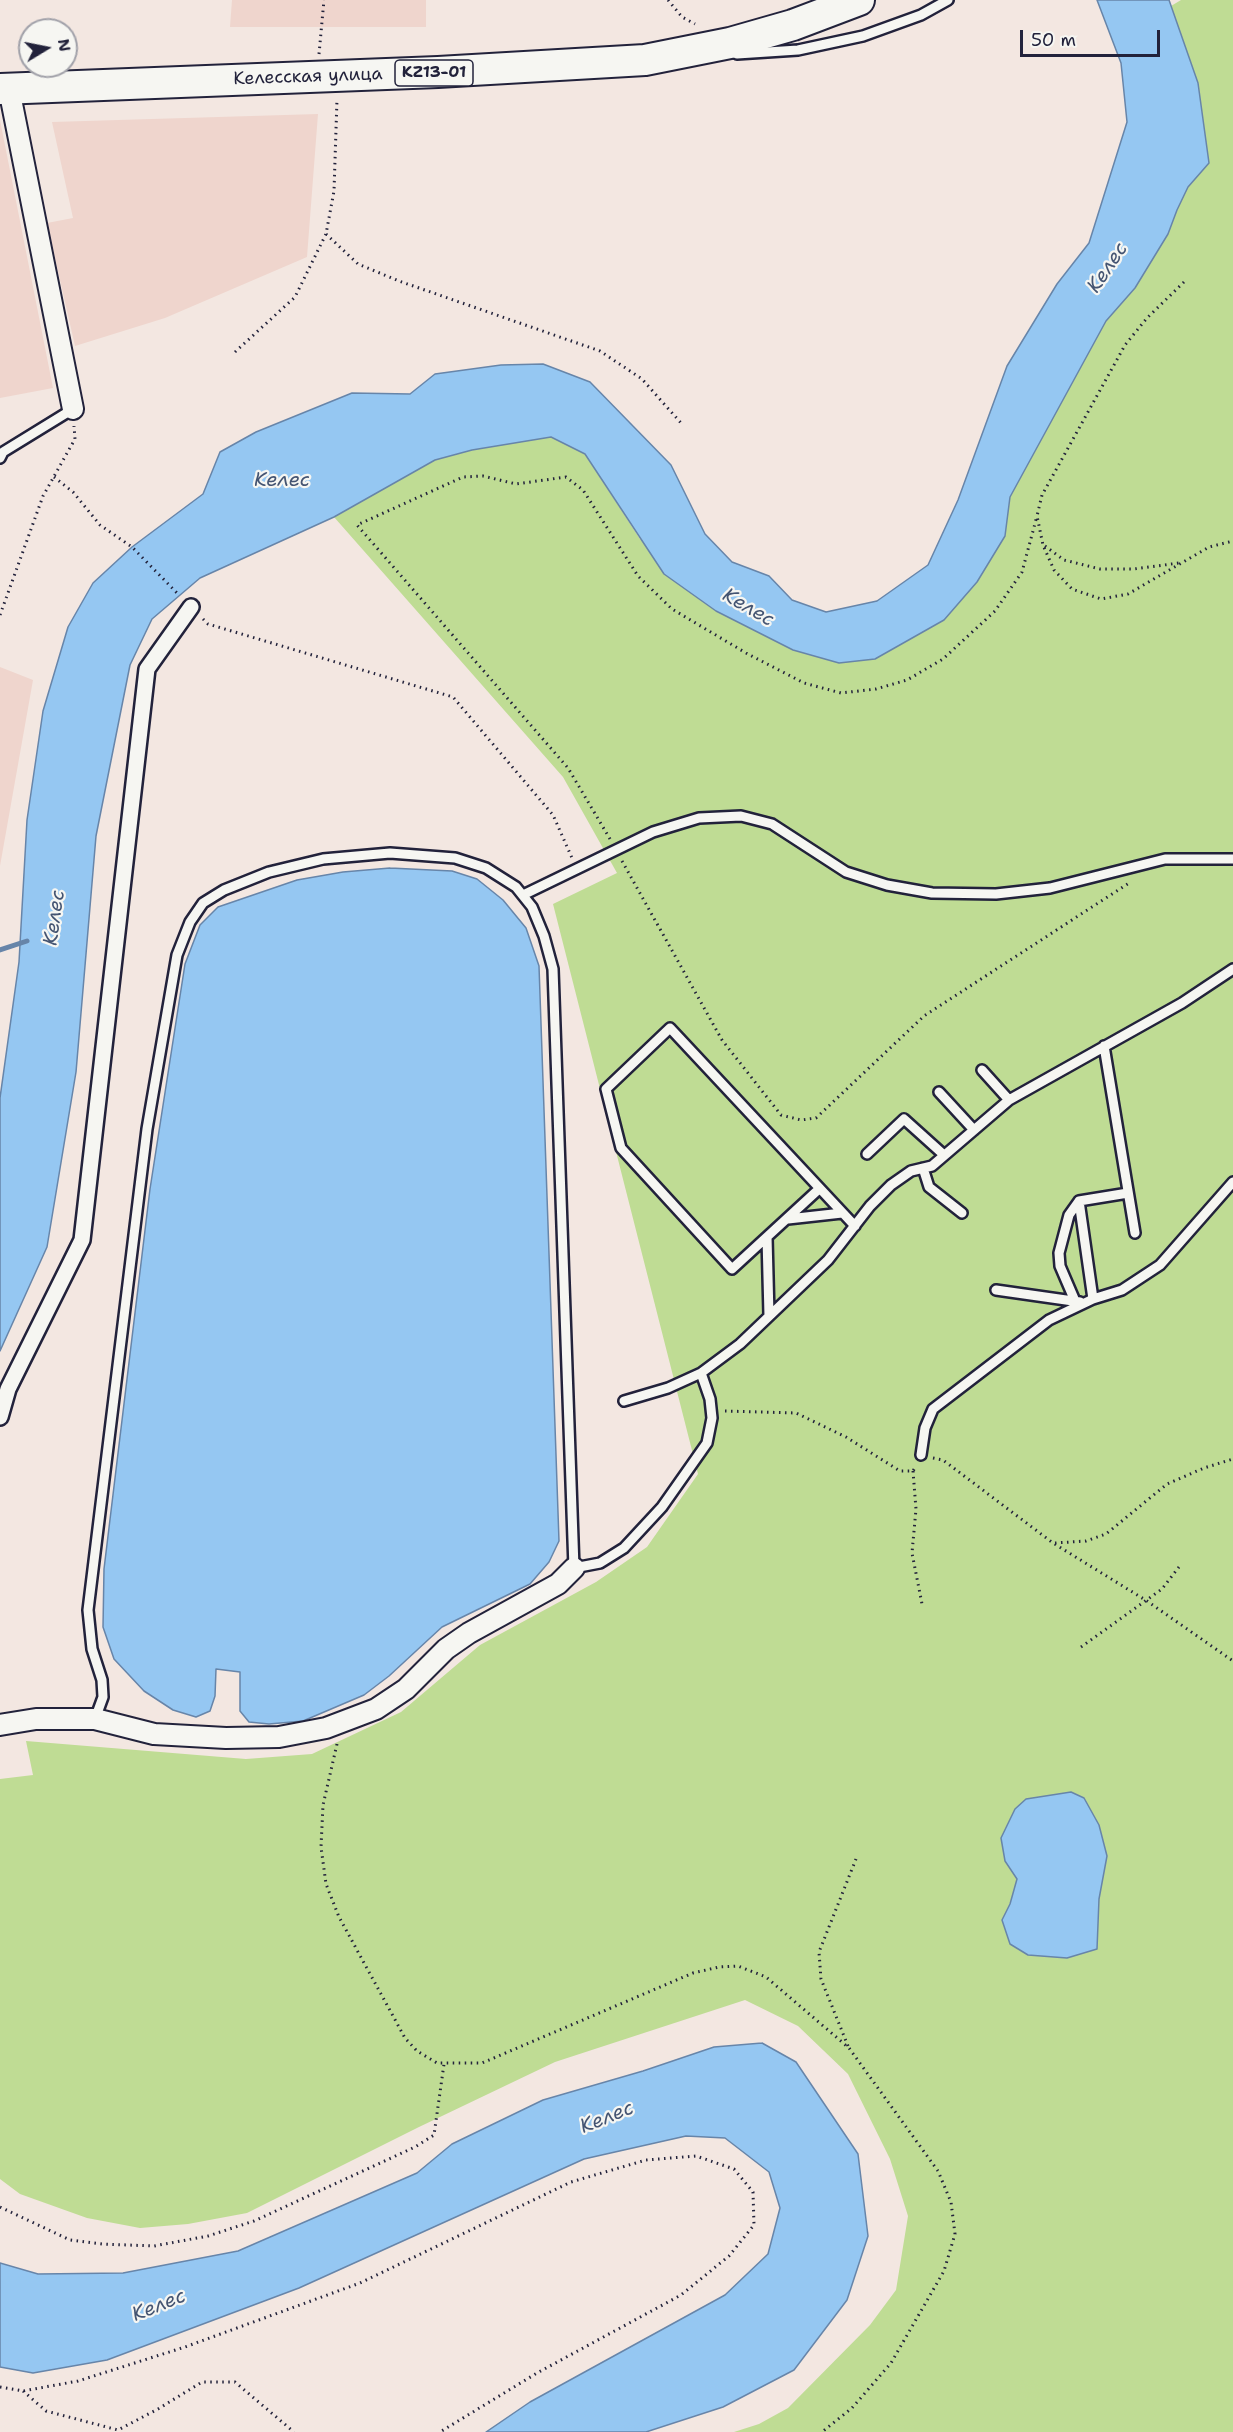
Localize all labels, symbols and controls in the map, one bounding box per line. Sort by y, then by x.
north arrow [18,18,78,78]
scale bar [1023,18,1162,56]
text: 50 m [1031,28,1076,52]
text: N [53,37,76,53]
road number: KZ13-01 [395,60,473,86]
street label: Келесская улица [233,64,383,90]
water label: Келес [1082,238,1134,298]
water label: Келес [254,469,310,493]
water label: Келес [718,584,778,632]
water label: Келес [39,889,71,947]
water label: Келес [577,2096,637,2140]
water label: Келес [129,2284,189,2328]

